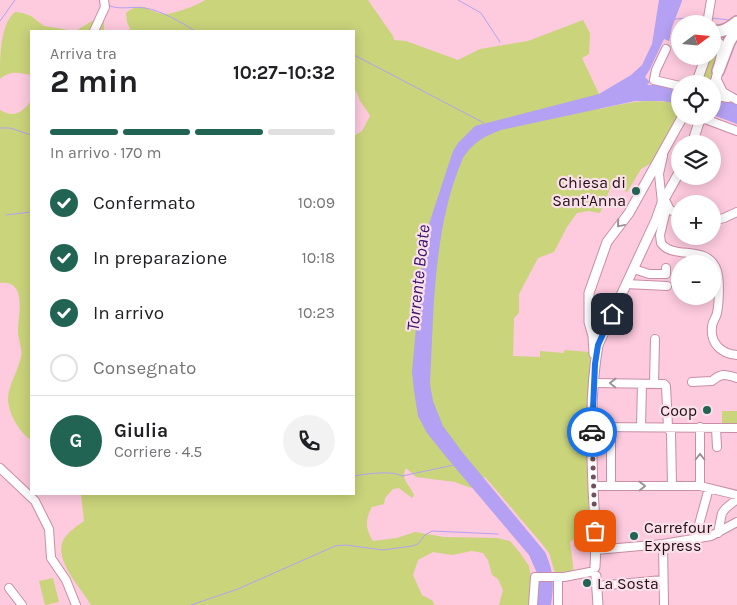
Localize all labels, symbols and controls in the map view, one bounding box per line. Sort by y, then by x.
north arrow [671,15,721,65]
map controls [671,15,721,305]
text: Arriva tra [50,44,117,63]
text: 10:27–10:32 [233,62,335,84]
text: 2 min [50,63,138,100]
button: locate [671,75,721,125]
button: layers [671,135,721,185]
text: In arrivo · 170 m [50,143,161,162]
place label: Chiesa di Sant'Anna [552,173,626,210]
marker: Chiesa di Sant'Anna [630,185,642,197]
icon: check [50,189,78,217]
text: Confermato [93,192,195,214]
text: 10:09 [298,193,335,212]
button: + [671,195,721,245]
one-way arrow [618,218,626,227]
water label: Torrente Boate [401,224,435,332]
icon: check [50,244,78,272]
text: In preparazione [93,247,227,269]
text: 10:18 [301,248,335,267]
button: − [671,255,721,305]
pin [591,293,633,335]
icon: check [50,299,78,327]
icon: home [598,300,626,328]
text: In arrivo [93,302,164,324]
text: 10:23 [298,303,335,322]
text: Consegnato [93,357,196,379]
one-way arrow [609,378,617,389]
place label: Coop [660,401,697,420]
marker: Coop [701,404,713,416]
courier [567,407,617,457]
button: phone [283,415,335,467]
icon: car [578,418,606,446]
text: Giulia [114,420,168,442]
text: G [70,430,82,452]
text: Corriere · 4.5 [114,442,202,461]
one-way arrow [695,452,705,460]
one-way arrow [638,481,646,491]
pin [574,510,616,552]
icon: bag [581,517,609,545]
place label: Carrefour Express [644,518,712,555]
marker: Carrefour Express [628,530,640,542]
place label: La Sosta [597,574,659,593]
marker: La Sosta [581,577,593,589]

